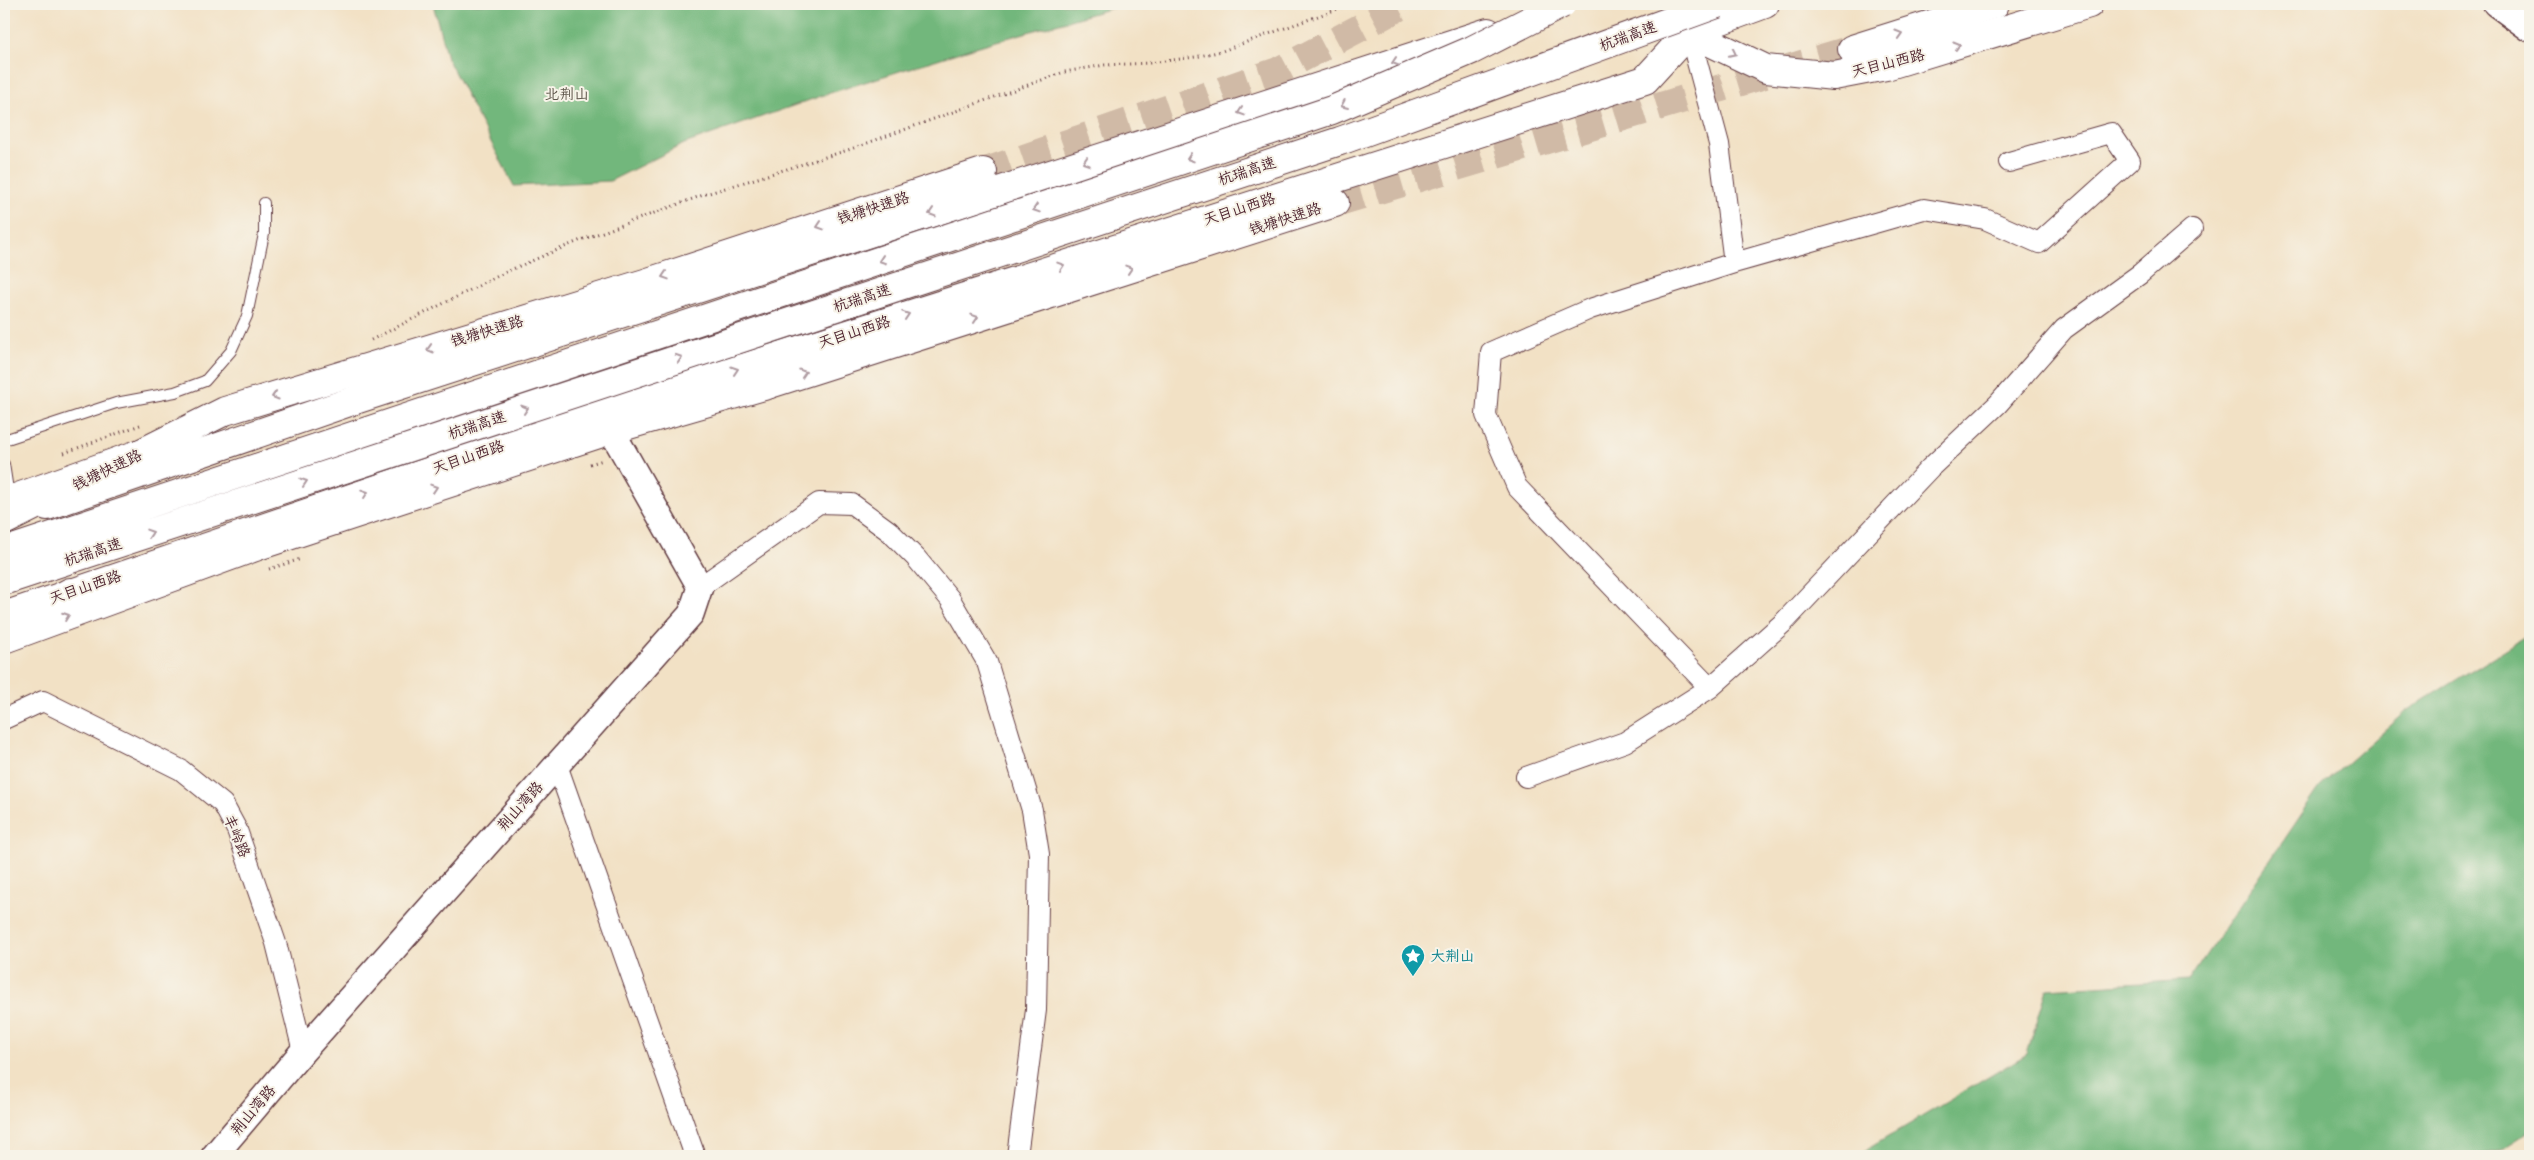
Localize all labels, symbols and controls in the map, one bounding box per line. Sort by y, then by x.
street label: 杭瑞高速 [1597,17,1660,57]
one-way arrow [1894,30,1902,40]
one-way arrow [1953,41,1961,51]
street label: 天目山西路 [1849,45,1927,83]
one-way arrow [1728,46,1737,57]
one-way arrow [1392,56,1400,66]
park label: 北荆山 [544,85,590,105]
one-way arrow [1340,99,1349,110]
one-way arrow [1237,107,1245,117]
one-way arrow [1186,152,1195,162]
street label: 杭瑞高速 [1216,153,1279,191]
one-way arrow [1082,157,1091,167]
street label: 钱塘快速路 [835,188,912,230]
street label: 天目山西路 [1201,189,1278,231]
street label: 钱塘快速路 [1247,199,1324,241]
one-way arrow [1032,203,1040,213]
one-way arrow [928,207,936,217]
one-way arrow [816,220,825,230]
one-way arrow [878,254,886,264]
one-way arrow [1057,262,1065,272]
one-way arrow [1125,264,1133,274]
one-way arrow [662,270,670,280]
street label: 杭瑞高速 [831,280,894,318]
street label: 钱塘快速路 [448,311,526,352]
one-way arrow [902,311,910,321]
street label: 天目山西路 [816,312,893,354]
one-way arrow [970,314,978,324]
one-way arrow [426,343,435,353]
one-way arrow [675,354,683,364]
one-way arrow [730,366,739,376]
one-way arrow [798,369,807,379]
one-way arrow [271,391,279,401]
one-way arrow [520,405,529,415]
street label: 杭瑞高速 [446,407,509,445]
street label: 天目山西路 [430,436,507,480]
street label: 钱塘快速路 [69,445,146,496]
one-way arrow [299,478,308,488]
one-way arrow [430,484,438,494]
one-way arrow [360,488,368,498]
one-way arrow [145,529,153,539]
street label: 杭瑞高速 [62,534,125,572]
street label: 天目山西路 [47,566,124,610]
one-way arrow [61,612,70,622]
street label: 荆山湾路 [493,778,548,836]
street label: 丰岭路 [218,812,254,861]
place icon: 大荆山 [1400,943,1426,977]
place label: 大荆山 [1430,947,1475,967]
street label: 荆山湾路 [227,1081,281,1140]

